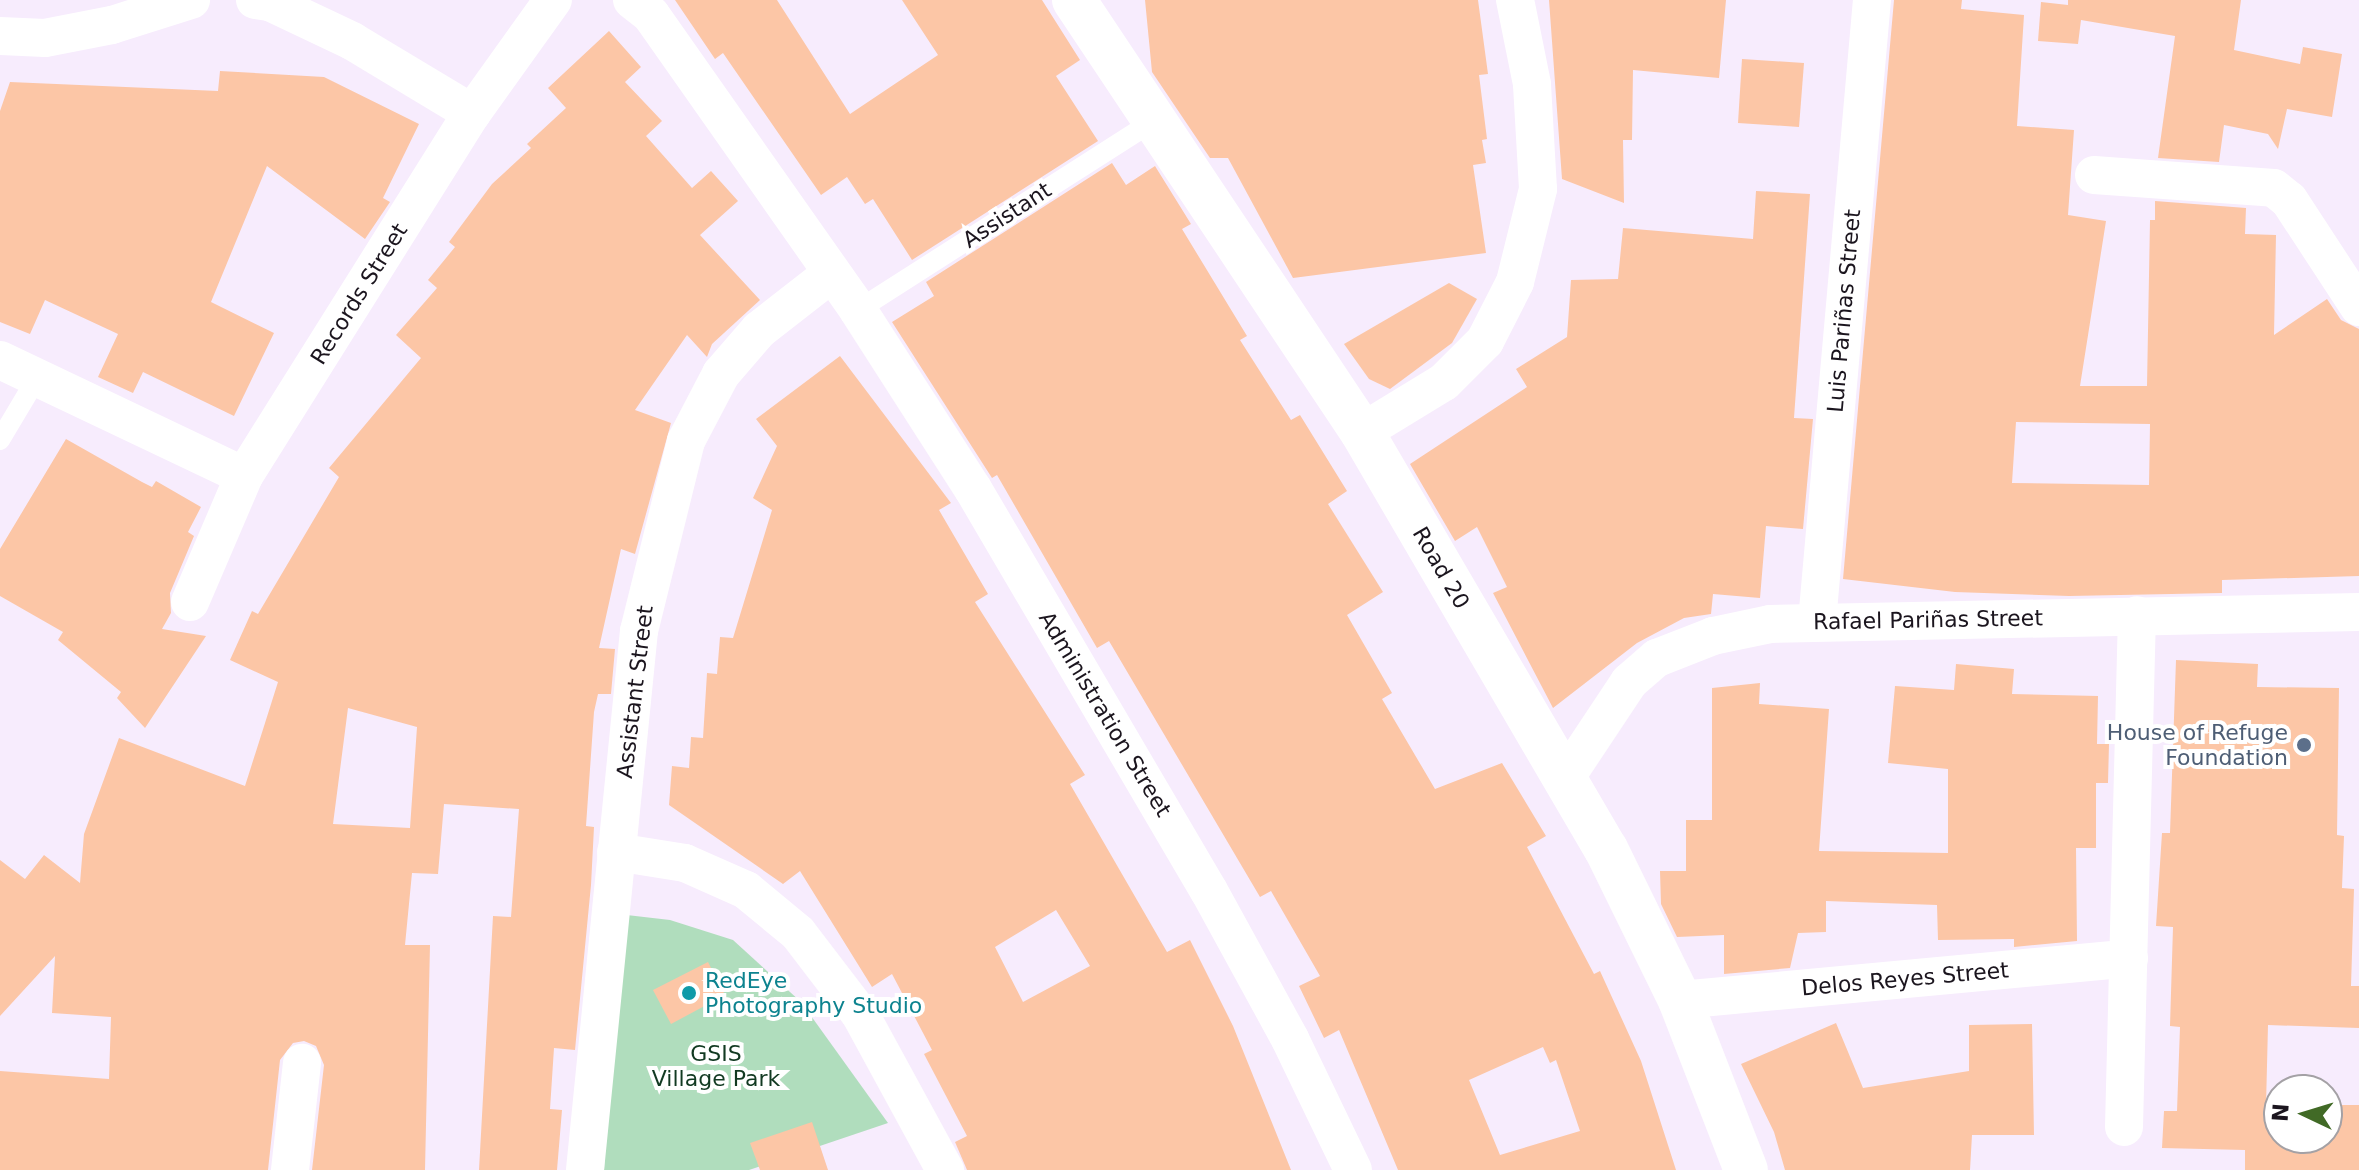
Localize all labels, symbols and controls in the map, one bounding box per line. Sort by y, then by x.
street label: Assistant [958,177,1056,253]
street label: Luis Pariñas Street [1822,208,1866,414]
street label: Records Street [305,219,413,369]
street label: Road 20 [1407,522,1475,614]
street label: Assistant Street [611,604,659,780]
street label: Rafael Pariñas Street [1813,605,2043,635]
street label: Administration Street [1033,607,1177,821]
place label: House of Refuge Foundation [2107,719,2288,770]
marker: House of Refuge Foundation [2295,736,2313,754]
street label: Delos Reyes Street [1800,957,2010,1001]
place label: RedEye Photography Studio [705,967,922,1018]
marker: RedEye Photography Studio [680,984,698,1002]
park label: GSIS Village Park [652,1040,780,1092]
north arrow [2263,1074,2343,1154]
text: N [2267,1102,2294,1122]

